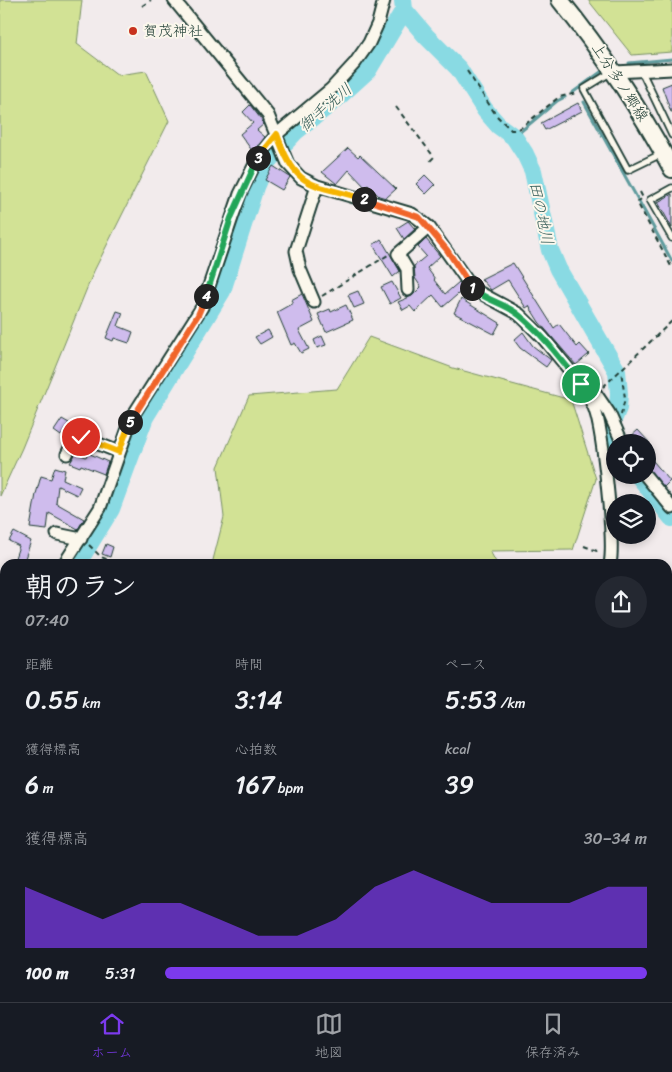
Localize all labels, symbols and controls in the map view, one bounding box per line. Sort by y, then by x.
place label: 賀茂神社 [143,18,203,44]
marker: 賀茂神社 [127,25,139,37]
street label: 上分多ノ郷線 [585,37,655,127]
water label: 御手洗川 [292,75,359,139]
pin: 3 [246,146,270,170]
text: 3 [255,146,262,171]
water label: 田の地川 [521,179,562,247]
pin: 2 [352,186,376,212]
text: 2 [360,187,369,212]
pin: 1 [460,276,484,300]
text: 1 [469,276,476,301]
pin: 4 [194,284,218,308]
text: 4 [202,284,211,309]
pin [560,363,602,405]
icon: arrive [567,370,595,398]
pin: 5 [118,410,142,434]
text: 5 [126,410,135,435]
pin [60,416,102,458]
icon: check [67,423,95,451]
map controls [606,434,656,544]
button: locate [606,434,656,484]
button: layers [606,494,656,544]
text: 朝のラン [25,562,137,611]
button: share [595,576,647,628]
text: 07:40 [25,606,69,635]
text: 距離 [25,652,53,677]
text: 時間 [235,652,263,677]
text: ペース [445,652,486,677]
text: 0.55 [25,677,79,722]
text: 3:14 [235,677,283,722]
text: 5:53 [445,677,497,722]
text: km [79,691,101,716]
text: /km [497,691,526,716]
text: 獲得標高 [25,737,81,762]
text: 心拍数 [235,737,277,762]
text: kcal [445,737,470,762]
text: 6 [25,762,39,807]
text: 167 [235,762,274,807]
text: 39 [445,762,474,807]
text: m [39,776,54,801]
text: bpm [274,776,304,801]
text: 獲得標高 [25,824,89,853]
text: 30–34 m [584,824,647,853]
text: 100 m [25,959,69,988]
text: 5:31 [105,959,135,988]
tab: ホーム [91,1010,133,1065]
tab: 地図 [315,1010,343,1065]
tab: 保存済み [525,1010,581,1065]

